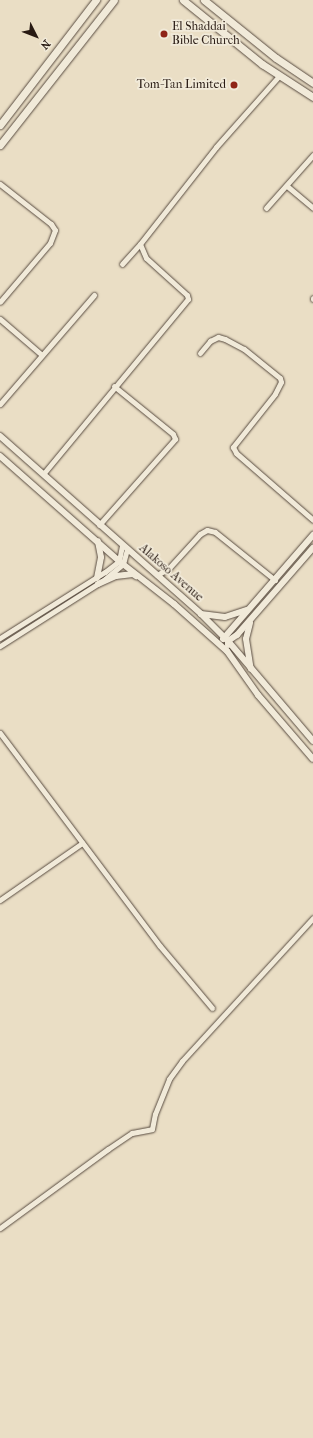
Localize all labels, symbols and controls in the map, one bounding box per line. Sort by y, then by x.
north arrow [16,16,56,56]
place label: El Shaddai Bible Church [172,20,240,48]
marker: El Shaddai Bible Church [159,29,169,39]
text: N [38,37,53,52]
place label: Tom-Tan Limited [137,78,226,92]
marker: Tom-Tan Limited [229,80,239,90]
street label: Alakoso Avenue [136,541,206,605]

